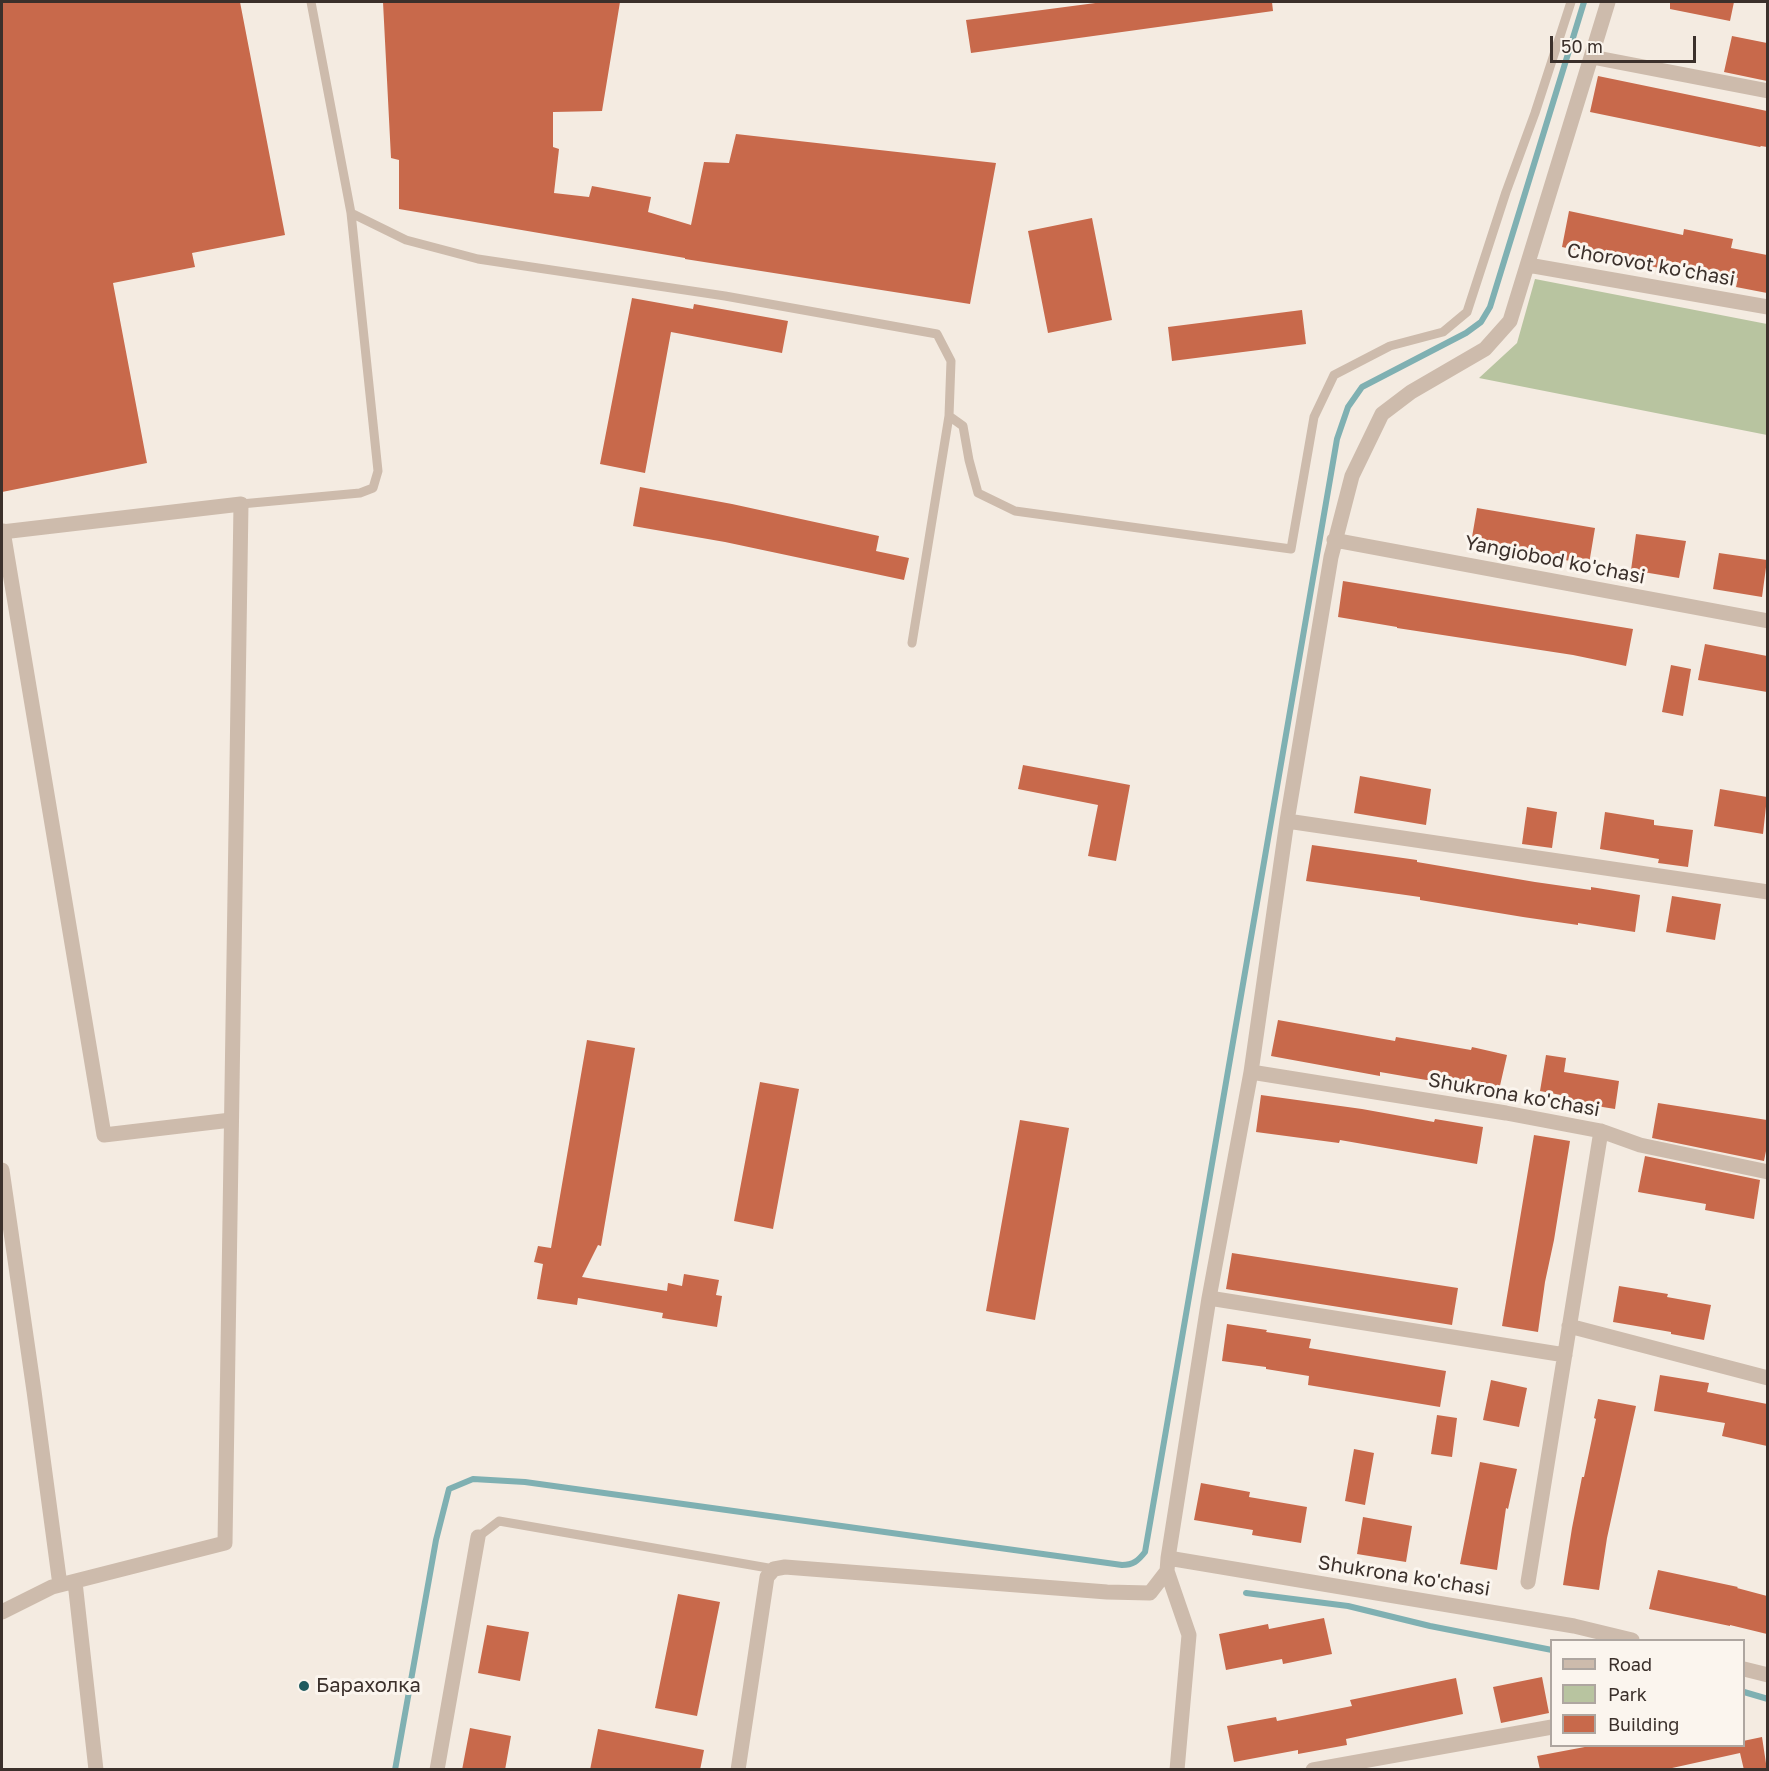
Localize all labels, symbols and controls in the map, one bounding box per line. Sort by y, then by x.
scale bar [1553,24,1698,62]
text: 50 m [1561,35,1603,57]
street label: Chorovot ko'chasi [1565,238,1737,292]
street label: Yangiobod ko'chasi [1463,531,1647,589]
street label: Shukrona ko'chasi [1426,1068,1602,1122]
street label: Shukrona ko'chasi [1316,1551,1492,1601]
legend [1550,1639,1745,1747]
text: Road [1608,1653,1652,1675]
place label: Барахолка [316,1674,421,1698]
marker: Барахолка [297,1679,311,1693]
text: Park [1608,1683,1647,1705]
text: Building [1608,1713,1679,1735]

